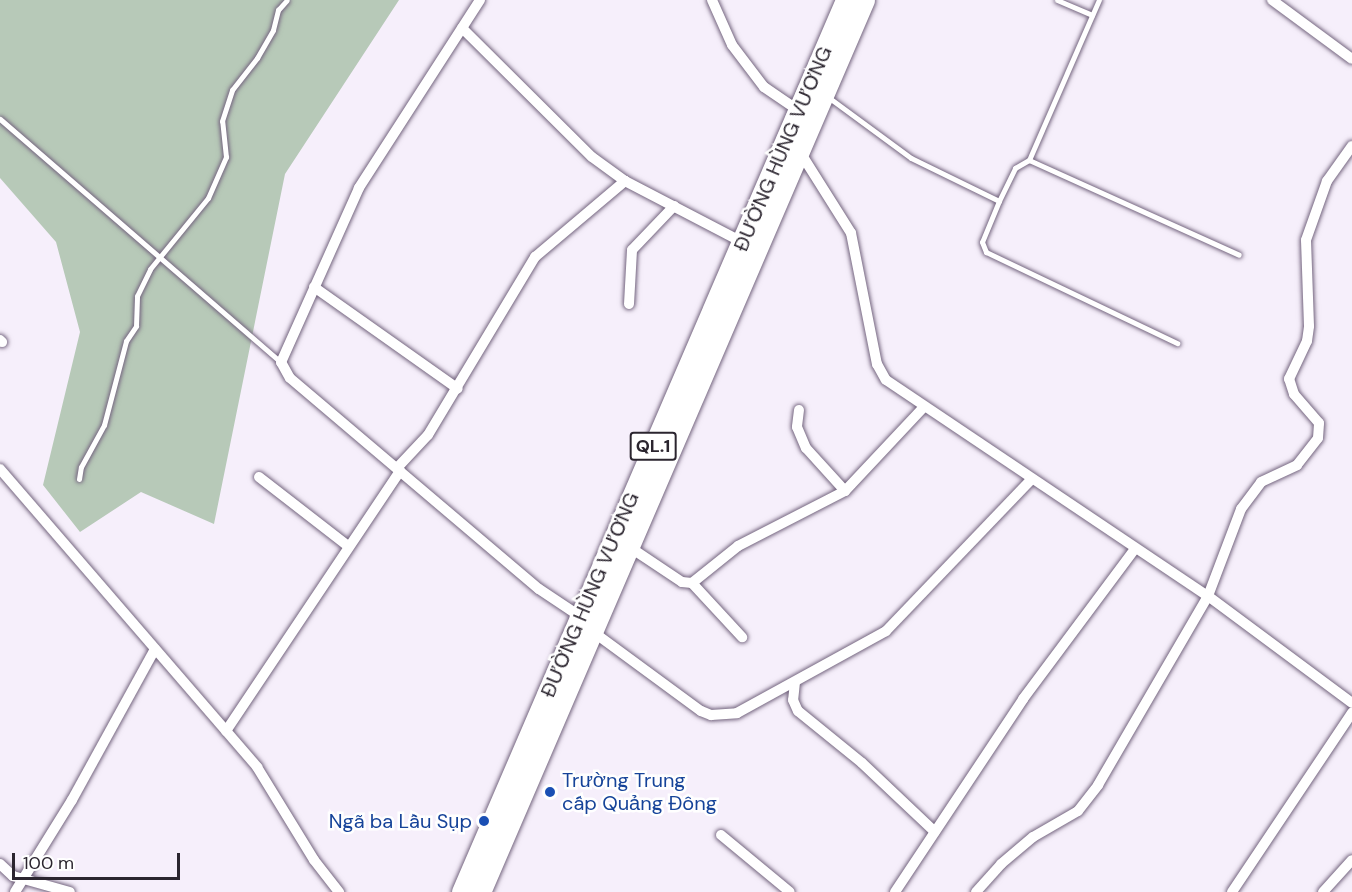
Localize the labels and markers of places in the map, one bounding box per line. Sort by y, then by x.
place label: Trường Trung cấp Quảng Đông [562,768,717,815]
marker: Trường Trung cấp Quảng Đông [543,785,557,799]
place label: Ngã ba Lầu Sụp [329,809,472,833]
marker: Ngã ba Lầu Sụp [477,814,491,828]

